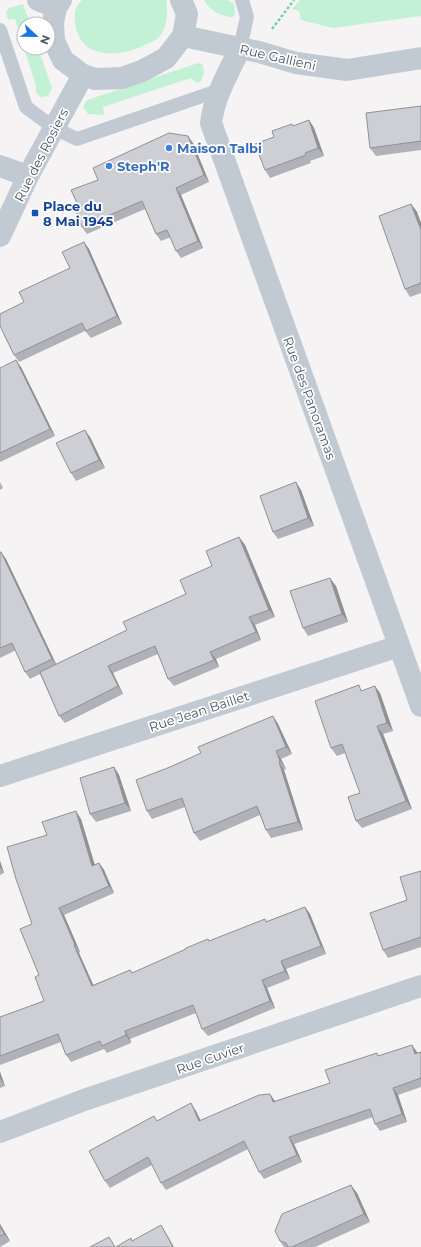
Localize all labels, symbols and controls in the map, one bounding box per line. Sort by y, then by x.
north arrow [16,16,56,56]
text: N [37,33,53,46]
street label: Rue Gallieni [238,40,318,74]
street label: Rue des Rosiers [11,106,71,204]
place label: Maison Talbi [177,140,262,156]
marker: Maison Talbi [164,143,174,153]
place label: Steph'R [117,158,170,174]
marker: Steph'R [104,161,114,171]
place label: Place du 8 Mai 1945 [43,198,114,229]
marker: Place du 8 Mai 1945 [30,208,40,218]
street label: Rue des Panoramas [280,334,340,462]
street label: Rue Jean Baillet [147,687,251,735]
street label: Rue Cuvier [174,1039,246,1077]

